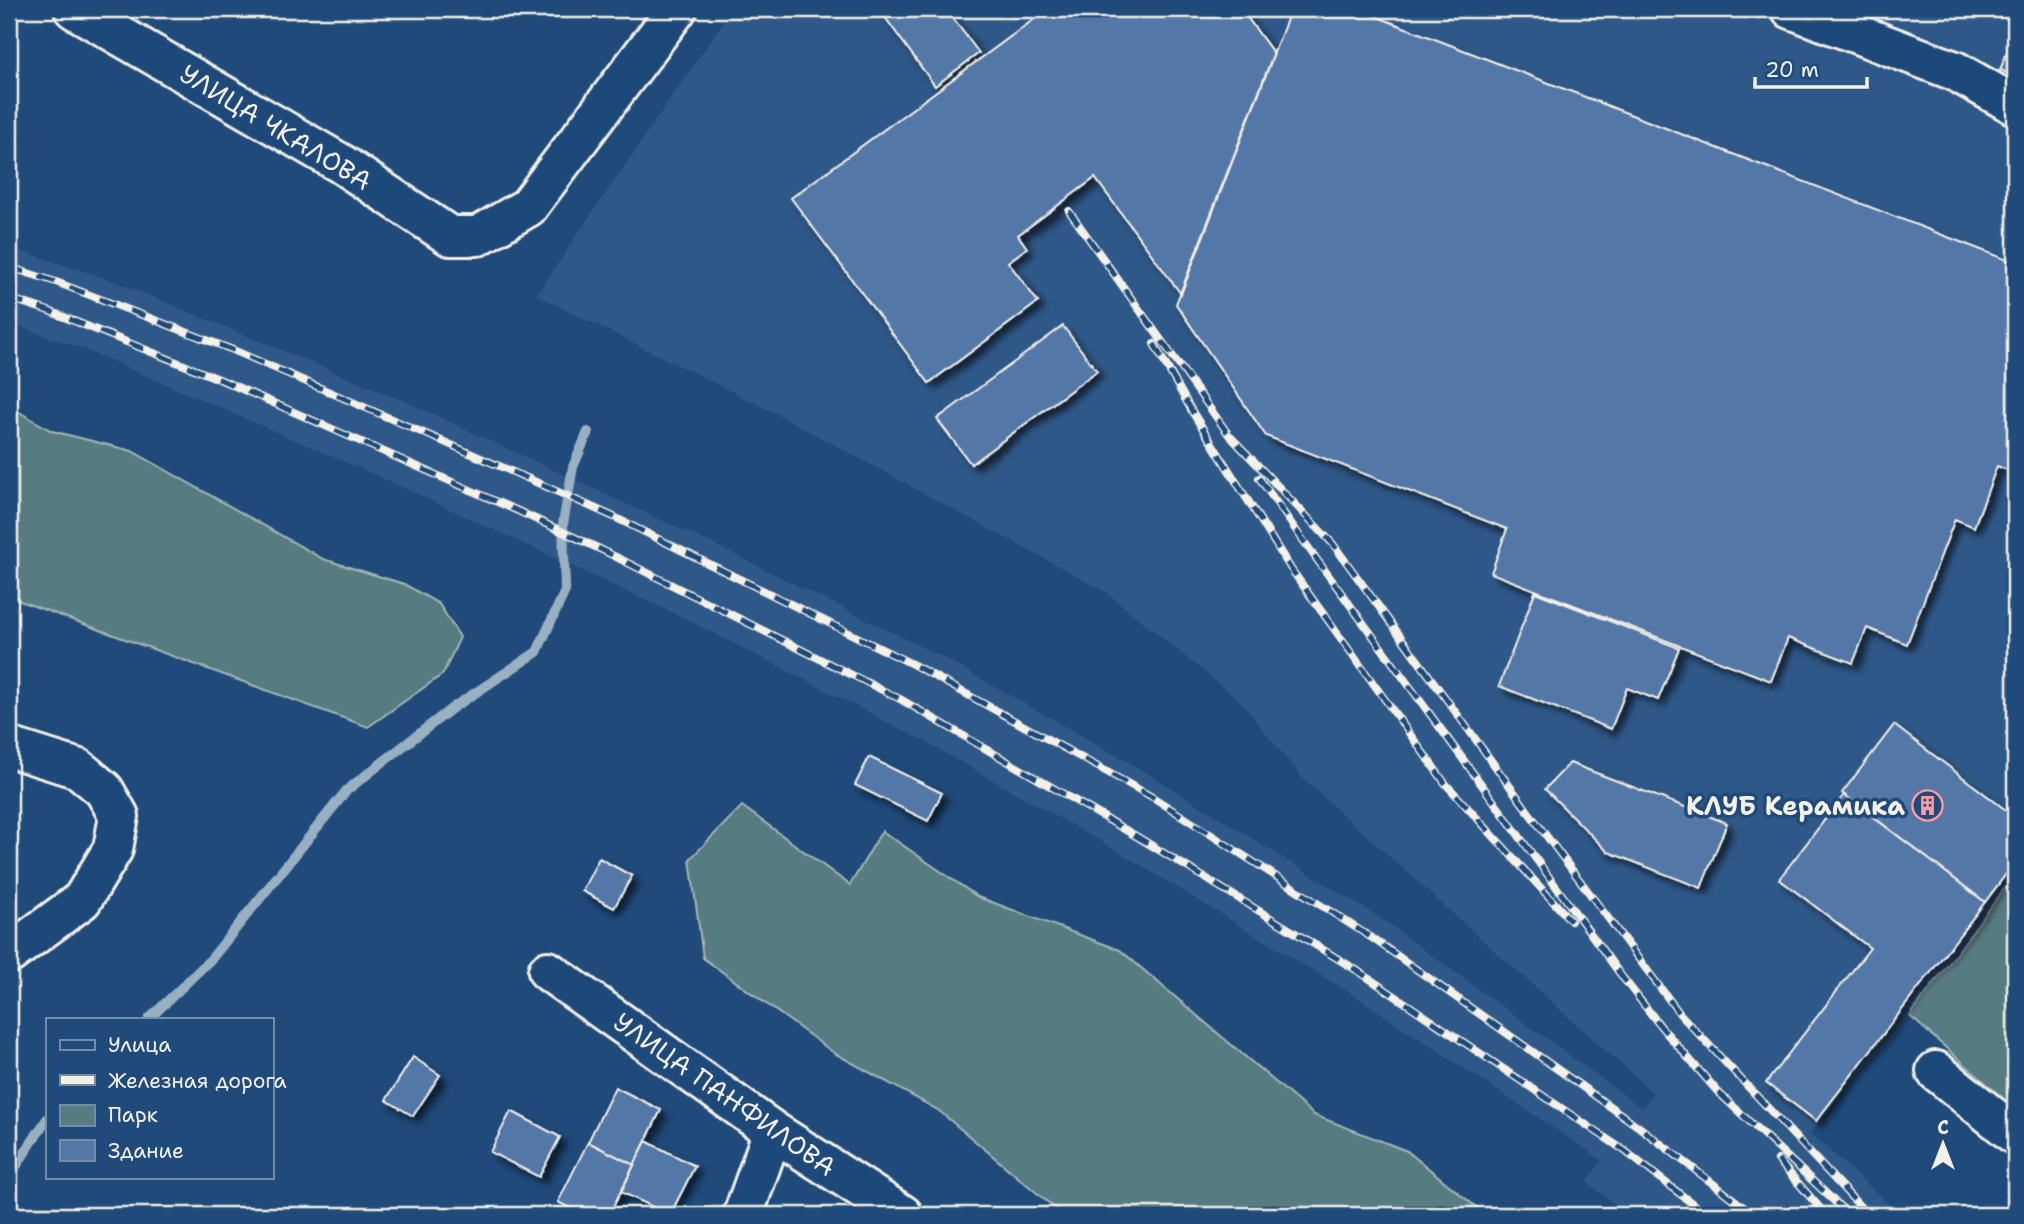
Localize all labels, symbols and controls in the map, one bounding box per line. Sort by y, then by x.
scale bar [1755,46,1867,90]
street label: УЛИЦА ЧКАЛОВА [174,56,378,198]
text: 20 m [1765,56,1819,84]
place label: КЛУБ Керамика [1686,788,1905,823]
building icon: КЛУБ Керамика [1911,788,1945,822]
street label: УЛИЦА ПАНФИЛОВА [607,1004,843,1184]
legend [46,1018,273,1178]
text: Улица [108,1031,171,1059]
text: Железная дорога [108,1067,287,1095]
text: Парк [108,1101,158,1129]
north arrow [1909,1108,1979,1178]
text: С [1937,1115,1949,1140]
text: Здание [108,1137,184,1165]

